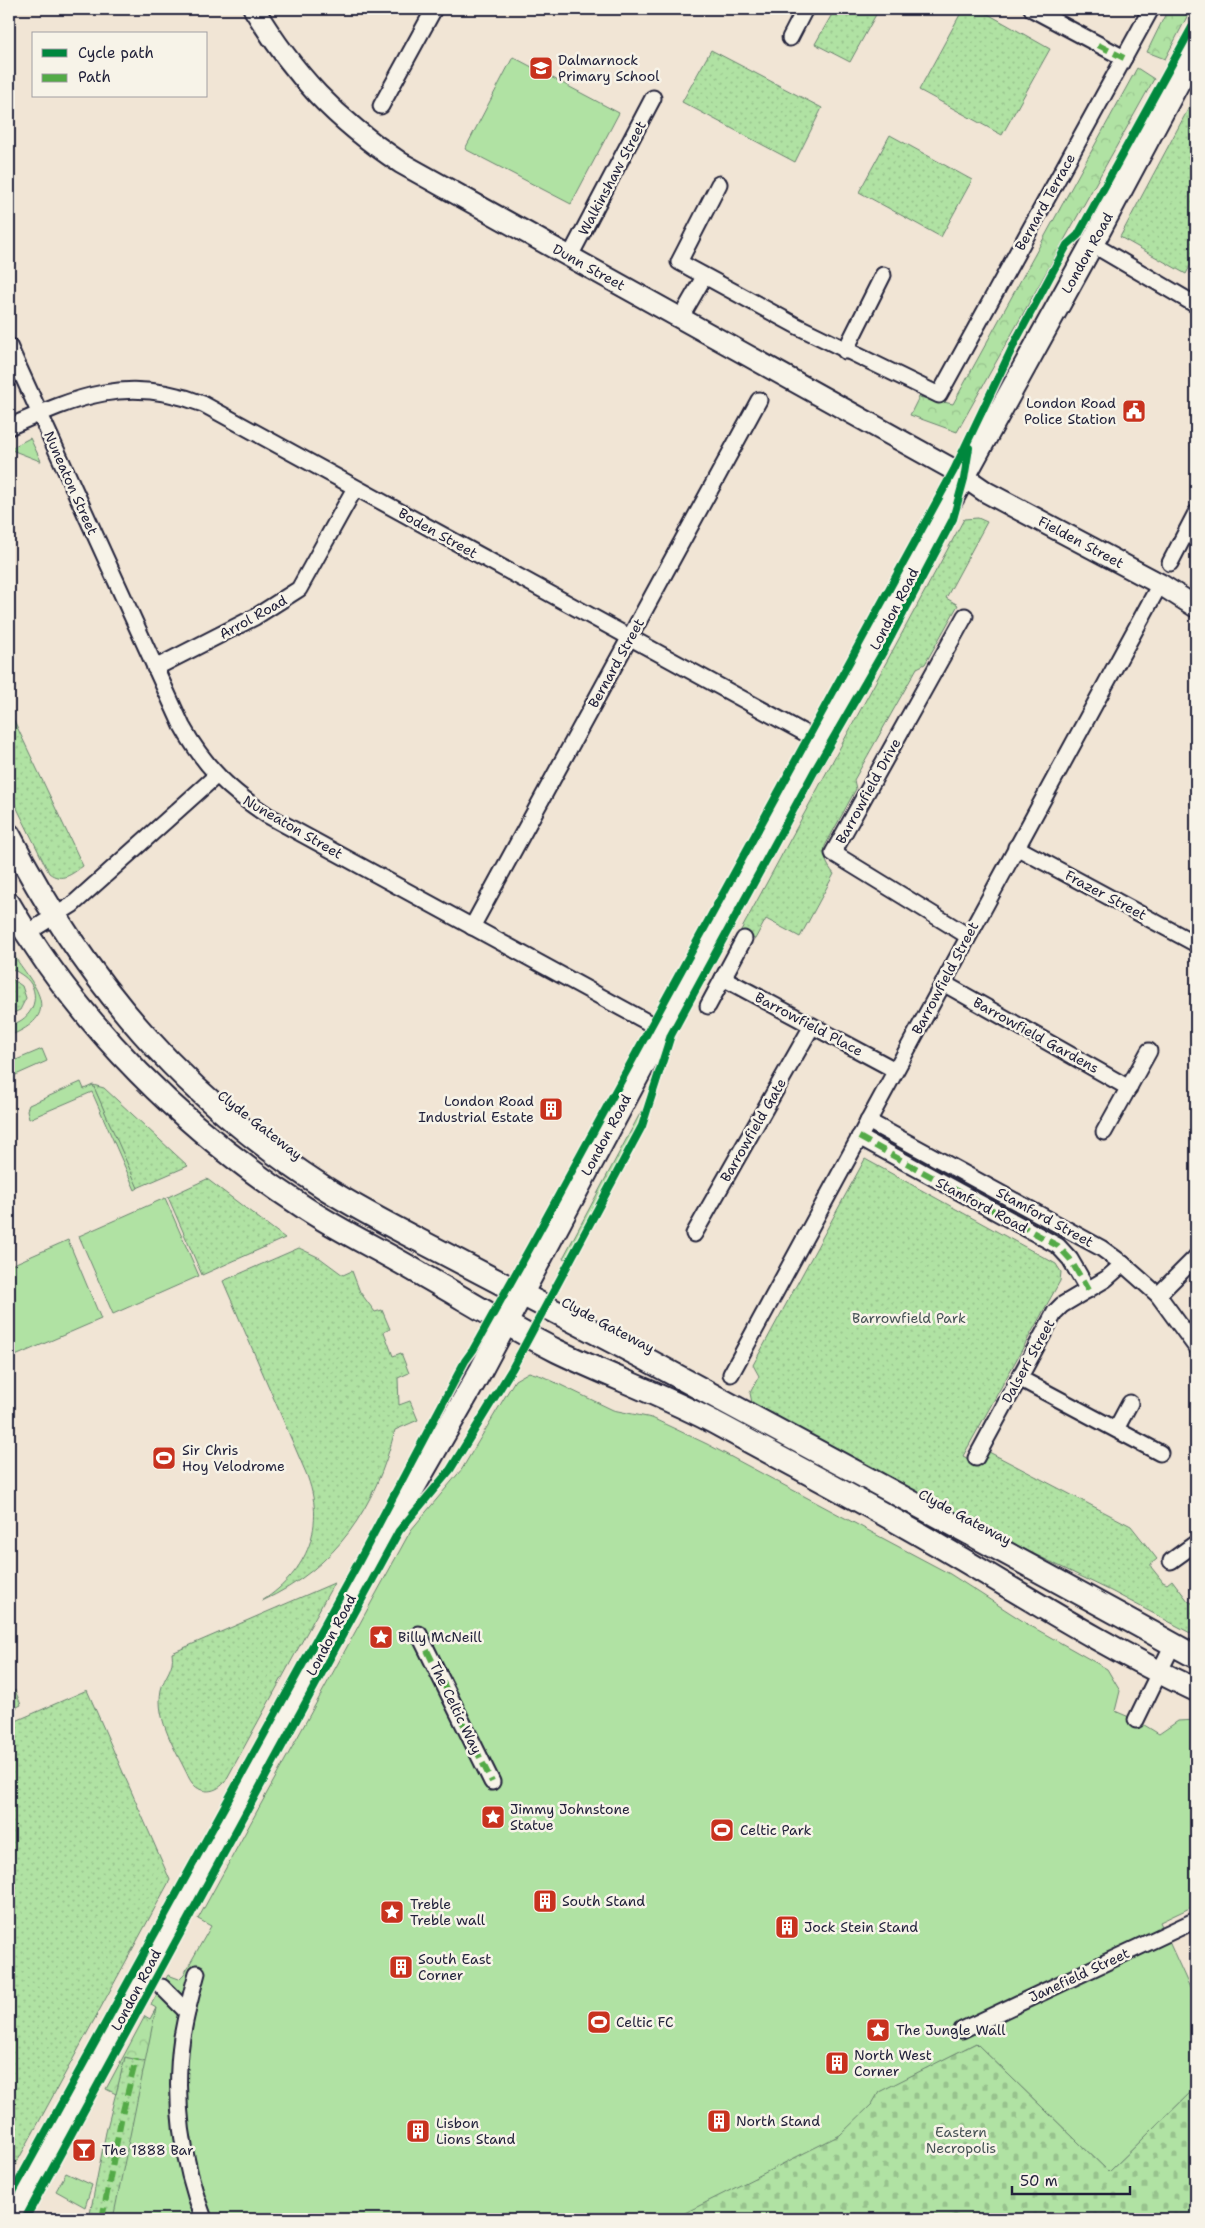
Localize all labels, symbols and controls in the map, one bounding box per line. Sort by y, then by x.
legend [32,32,208,98]
text: Cycle path [78,43,154,63]
place label: Dalmarnock Primary School [558,51,660,85]
school or university icon: Dalmarnock Primary School [528,55,554,81]
text: Path [78,67,111,87]
street label: Walkinshaw Street [574,118,650,238]
street label: Bernard Terrace [1011,150,1079,254]
street label: London Road [1057,209,1117,297]
street label: Dunn Street [550,240,628,294]
place label: London Road Police Station [1024,394,1116,428]
public building icon: London Road Police Station [1121,398,1147,424]
street label: Nuneaton Street [40,428,102,538]
street label: Boden Street [395,504,481,562]
street label: Fielden Street [1035,512,1127,572]
street label: London Road [866,565,923,653]
street label: Arrol Road [216,591,290,643]
street label: Bernard Street [584,615,648,711]
street label: Barrowfield Drive [831,735,905,847]
street label: Nuneaton Street [240,791,346,863]
street label: Frazer Street [1062,866,1150,924]
street label: Barrowfield Street [908,919,982,1037]
street label: Barrowfield Place [752,988,866,1060]
street label: Barrowfield Gardens [970,993,1102,1077]
street label: Barrowfield Gate [716,1075,790,1185]
street label: Clyde Gateway [214,1086,306,1164]
street label: London Road [577,1091,635,1179]
place label: London Road Industrial Estate [418,1092,534,1126]
building icon: London Road Industrial Estate [538,1096,564,1122]
street label: Stamford Road [933,1173,1031,1237]
street label: Stamford Street [993,1183,1097,1251]
street label: Clyde Gateway [558,1293,658,1357]
park label: Barrowfield Park [852,1309,966,1327]
street label: Dalserf Street [997,1316,1059,1406]
place label: Sir Chris Hoy Velodrome [182,1441,285,1475]
sports icon: Sir Chris Hoy Velodrome [151,1445,177,1471]
street label: Clyde Gateway [915,1485,1015,1549]
street label: London Road [302,1591,360,1679]
place icon: Billy McNeill [368,1624,394,1650]
place label: Billy McNeill [398,1628,482,1646]
street label: The Celtic Way [426,1659,486,1757]
place label: Jimmy Johnstone Statue [510,1800,630,1834]
place icon: Jimmy Johnstone Statue [480,1804,506,1830]
sports icon: Celtic Park [709,1817,735,1843]
place label: Celtic Park [740,1821,812,1839]
building icon: South Stand [532,1888,558,1914]
place label: South Stand [562,1892,645,1910]
place label: Treble Treble wall [410,1895,486,1929]
place icon: Treble Treble wall [379,1899,405,1925]
building icon: Jock Stein Stand [774,1914,800,1940]
place label: Jock Stein Stand [804,1918,918,1936]
street label: Janefield Street [1026,1944,1132,2006]
street label: London Road [107,1946,165,2034]
place label: South East Corner [418,1950,491,1984]
building icon: South East Corner [388,1954,414,1980]
sports icon: Celtic FC [586,2009,612,2035]
place label: Celtic FC [616,2013,674,2031]
place icon: The Jungle Wall [865,2017,891,2043]
place label: The Jungle Wall [896,2021,1006,2039]
place label: North West Corner [854,2046,932,2080]
building icon: North West Corner [824,2050,850,2076]
building icon: North Stand [706,2108,732,2134]
place label: North Stand [736,2112,820,2130]
place label: Lisbon Lions Stand [436,2114,515,2148]
building icon: Lisbon Lions Stand [405,2118,431,2144]
park label: Eastern Necropolis [926,2123,996,2157]
bar icon: The 1888 Bar [71,2137,97,2163]
place label: The 1888 Bar [102,2141,194,2159]
scale bar [1012,2163,1130,2195]
text: 50 m [1020,2171,1058,2191]

